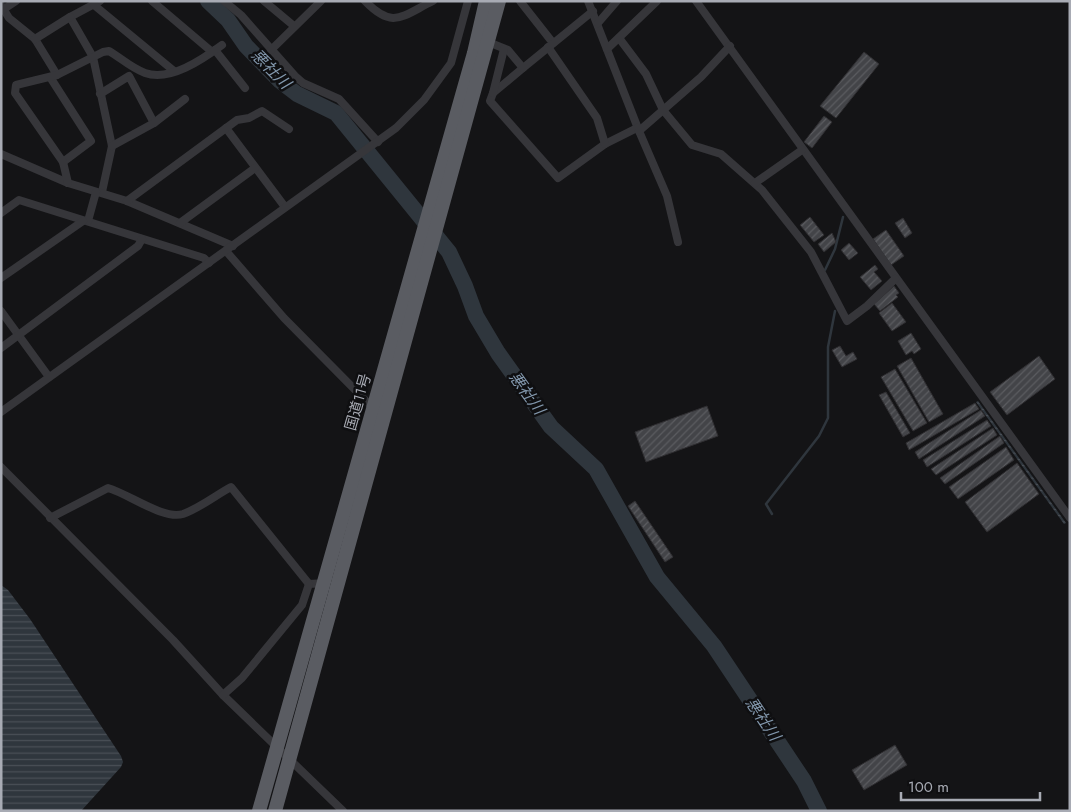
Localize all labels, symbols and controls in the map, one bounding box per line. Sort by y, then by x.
water label: 悪社川 [246,44,298,96]
water label: 悪社川 [504,367,552,421]
street label: 国道11号 [339,371,377,433]
water label: 悪社川 [740,693,787,747]
scale bar [901,770,1040,802]
text: 100 m [908,776,949,798]

